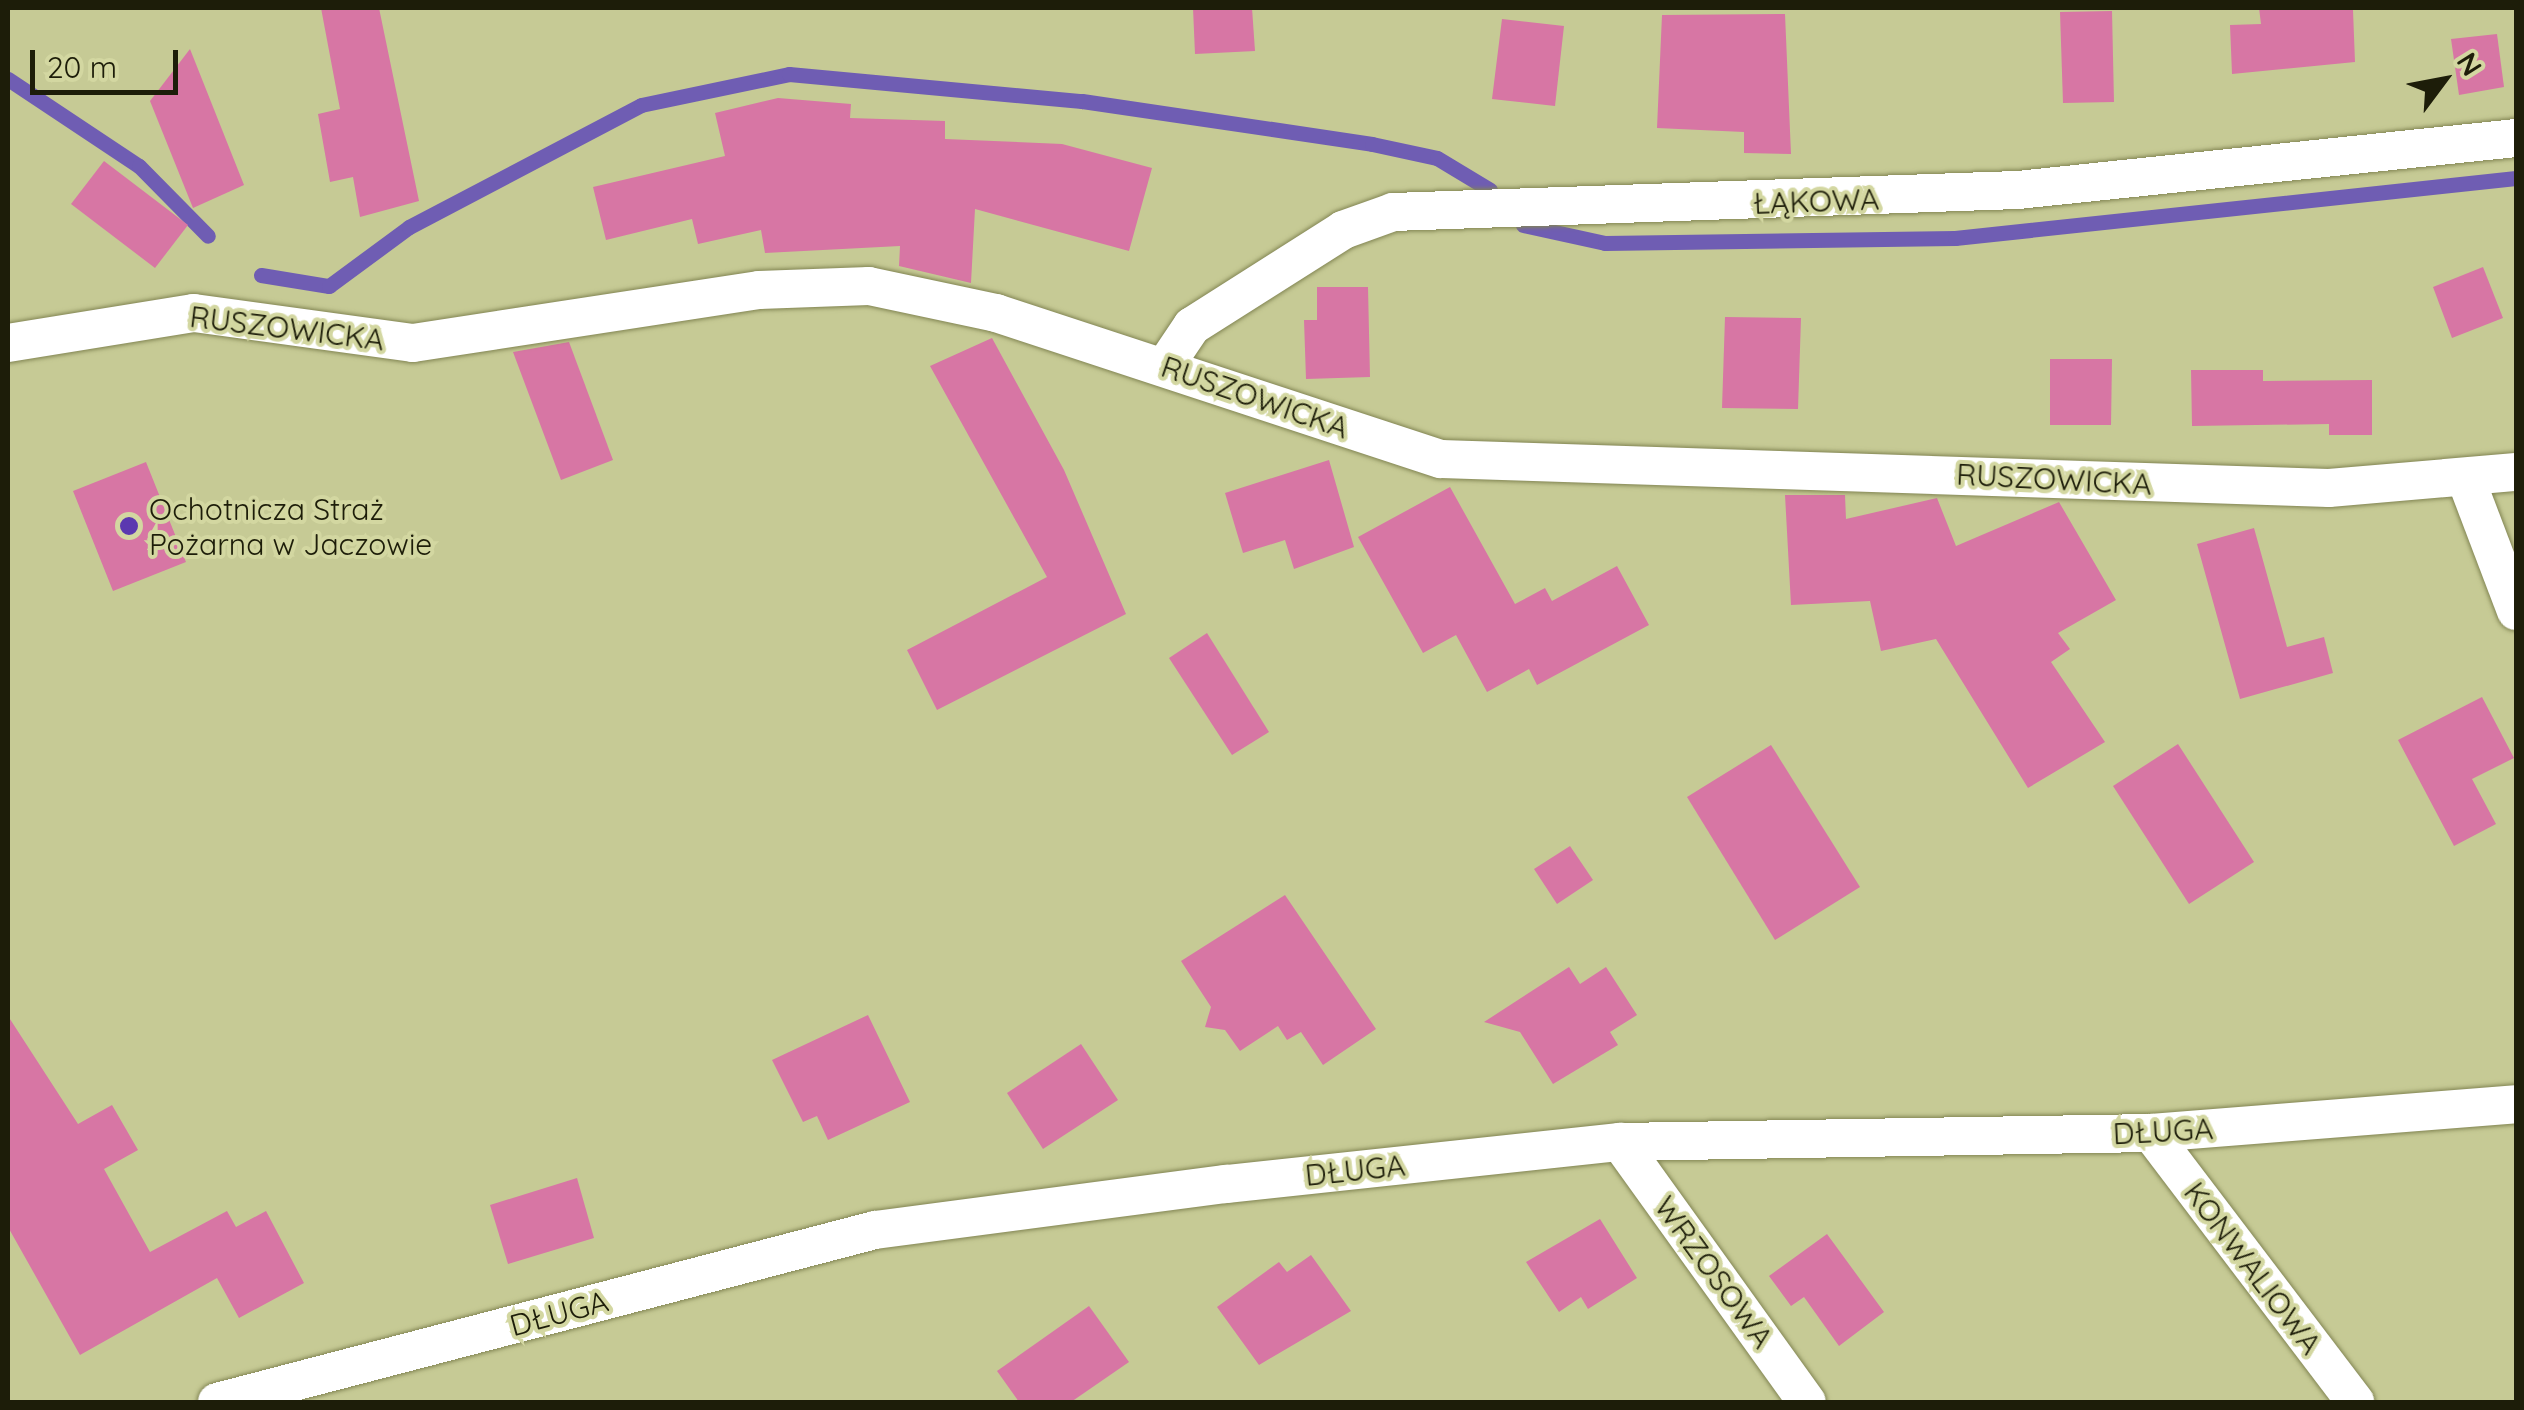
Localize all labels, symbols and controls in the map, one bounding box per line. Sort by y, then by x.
scale bar [35,30,182,92]
north arrow [2394,30,2494,130]
text: N [2450,46,2490,82]
text: 20 m [47,48,117,86]
street label: ŁĄKOWA [1752,181,1880,221]
street label: RUSZOWICKA [188,298,386,358]
street label: RUSZOWICKA [1157,348,1353,446]
street label: RUSZOWICKA [1955,456,2153,502]
place label: Ochotnicza Straż Pożarna w Jaczowie [149,491,432,562]
marker: Ochotnicza Straż Pożarna w Jaczowie [118,515,140,537]
street label: DŁUGA [2112,1110,2214,1152]
street label: DŁUGA [1303,1147,1407,1193]
street label: KONWALIOWA [2177,1175,2329,1361]
street label: WRZOSOWA [1647,1189,1781,1355]
street label: DŁUGA [506,1283,612,1343]

